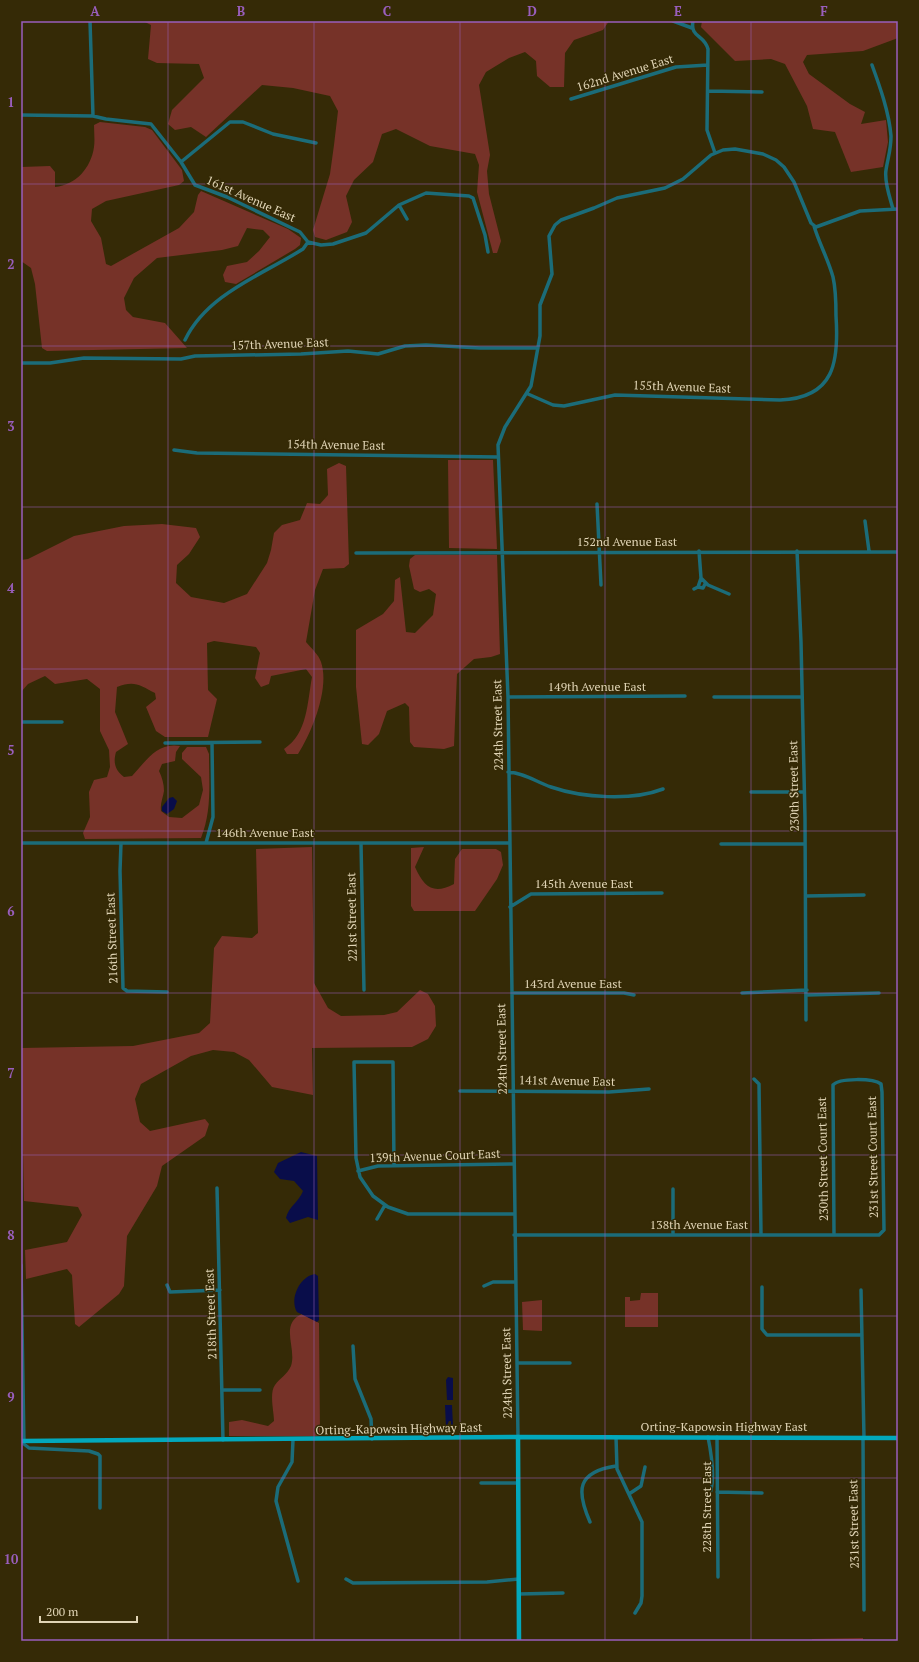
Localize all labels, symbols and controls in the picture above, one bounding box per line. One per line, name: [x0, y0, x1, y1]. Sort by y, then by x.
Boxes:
text: A: [90, 2, 100, 20]
text: B: [237, 2, 245, 20]
text: C: [383, 2, 391, 20]
text: D: [527, 2, 537, 20]
text: E: [674, 2, 682, 20]
text: F: [820, 2, 828, 20]
street label: 162nd Avenue East: [575, 50, 676, 94]
text: 1: [7, 93, 15, 111]
street label: 161st Avenue East: [204, 172, 299, 225]
text: 2: [7, 255, 15, 273]
street label: 157th Avenue East: [231, 334, 330, 353]
street label: 155th Avenue East: [633, 377, 732, 396]
text: 3: [7, 417, 15, 435]
street label: 154th Avenue East: [287, 436, 386, 453]
street label: 152nd Avenue East: [577, 534, 678, 549]
text: 4: [7, 579, 15, 597]
street label: 224th Street East: [489, 679, 506, 771]
street label: 149th Avenue East: [548, 679, 647, 694]
street label: 230th Street East: [785, 740, 802, 832]
text: 5: [7, 741, 15, 759]
street label: 146th Avenue East: [216, 825, 315, 840]
street label: 221st Street East: [343, 872, 360, 962]
street label: 145th Avenue East: [535, 876, 634, 891]
street label: 216th Street East: [102, 892, 121, 984]
text: 6: [7, 902, 15, 920]
street label: 143rd Avenue East: [524, 976, 623, 991]
street label: 224th Street East: [493, 1003, 510, 1095]
text: 7: [7, 1064, 15, 1082]
street label: 141st Avenue East: [519, 1072, 616, 1089]
street label: 231st Street Court East: [864, 1095, 881, 1218]
street label: 230th Street Court East: [814, 1096, 831, 1221]
street label: 139th Avenue Court East: [369, 1146, 501, 1165]
street label: 138th Avenue East: [650, 1217, 749, 1232]
text: 8: [7, 1226, 15, 1244]
street label: 218th Street East: [201, 1268, 220, 1360]
street label: 224th Street East: [498, 1327, 515, 1419]
text: 9: [7, 1388, 15, 1406]
street label: Orting-Kapowsin Highway East: [641, 1419, 808, 1434]
street label: Orting-Kapowsin Highway East: [315, 1420, 483, 1437]
street label: 228th Street East: [699, 1461, 714, 1553]
street label: 231st Street East: [845, 1479, 862, 1569]
text: 10: [4, 1550, 19, 1568]
scale bar: [40, 1598, 137, 1624]
text: 200 m: [46, 1604, 79, 1619]

